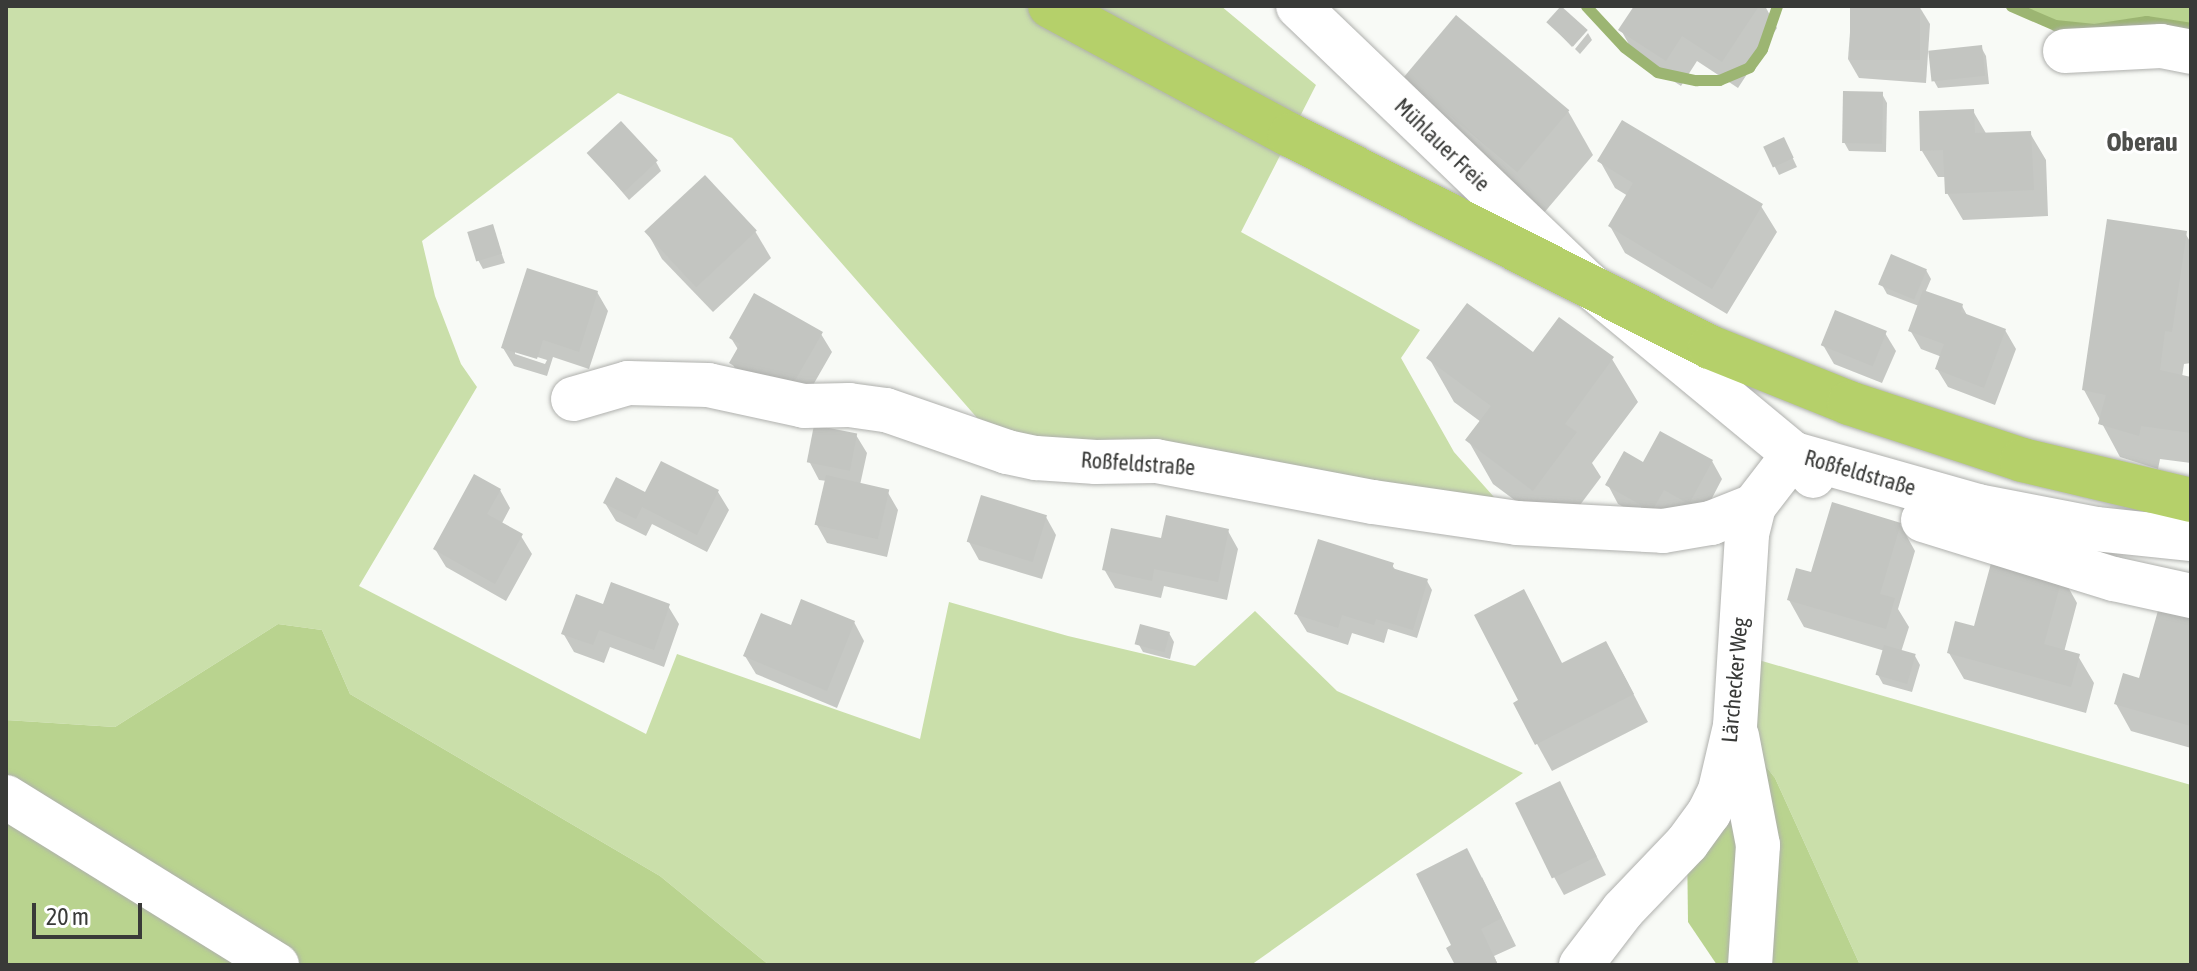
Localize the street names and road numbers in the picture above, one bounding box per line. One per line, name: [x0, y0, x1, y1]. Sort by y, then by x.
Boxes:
street label: Mühlauer Freie: [1389, 93, 1495, 197]
street label: Roßfeldstraße: [1801, 445, 1919, 501]
street label: Roßfeldstraße: [1080, 447, 1196, 481]
street label: Lärchecker Weg: [1716, 616, 1754, 744]

